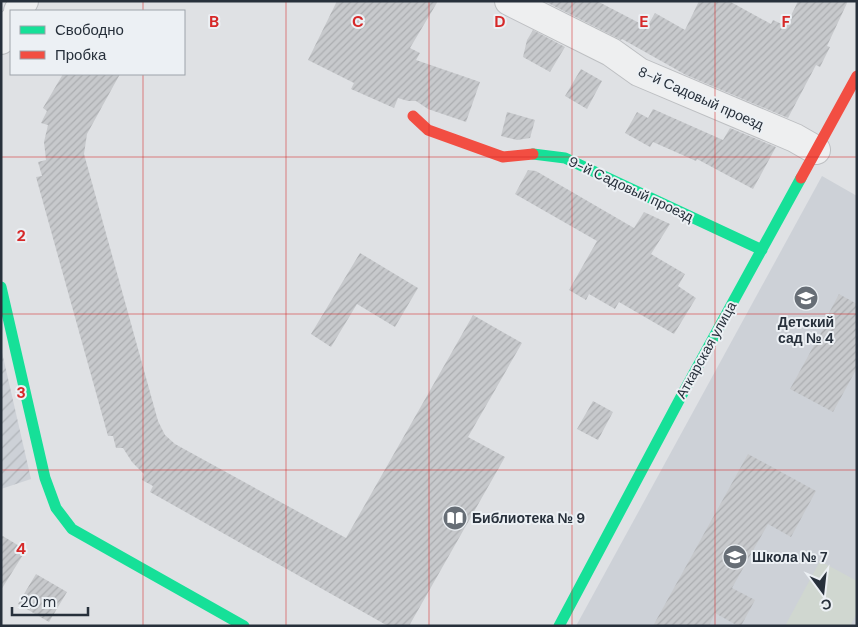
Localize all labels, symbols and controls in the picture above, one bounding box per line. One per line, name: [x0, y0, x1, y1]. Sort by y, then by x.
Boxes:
legend: [10, 10, 185, 75]
text: B: [209, 11, 219, 32]
text: C: [352, 11, 364, 32]
text: D: [494, 11, 506, 32]
text: E: [639, 11, 649, 32]
text: F: [782, 11, 791, 32]
text: Свободно: [55, 20, 124, 40]
text: Пробка: [55, 45, 107, 65]
street label: 8-й Садовый проезд: [635, 62, 767, 134]
street label: 9-й Садовый проезд: [566, 152, 696, 226]
text: 2: [16, 225, 26, 246]
school or university icon: Детский сад № 4: [793, 285, 819, 311]
street label: Аткарская улица: [672, 298, 740, 402]
place label: Детский сад № 4: [778, 313, 834, 347]
text: 3: [16, 382, 26, 403]
library icon: Библиотека № 9: [442, 505, 468, 531]
place label: Библиотека № 9: [472, 509, 585, 527]
text: 4: [16, 538, 26, 559]
school or university icon: Школа № 7: [722, 544, 748, 570]
place label: Школа № 7: [752, 548, 828, 566]
north arrow: [798, 567, 848, 617]
scale bar: [12, 584, 89, 616]
text: 20 m: [20, 592, 56, 612]
text: С: [819, 595, 834, 615]

